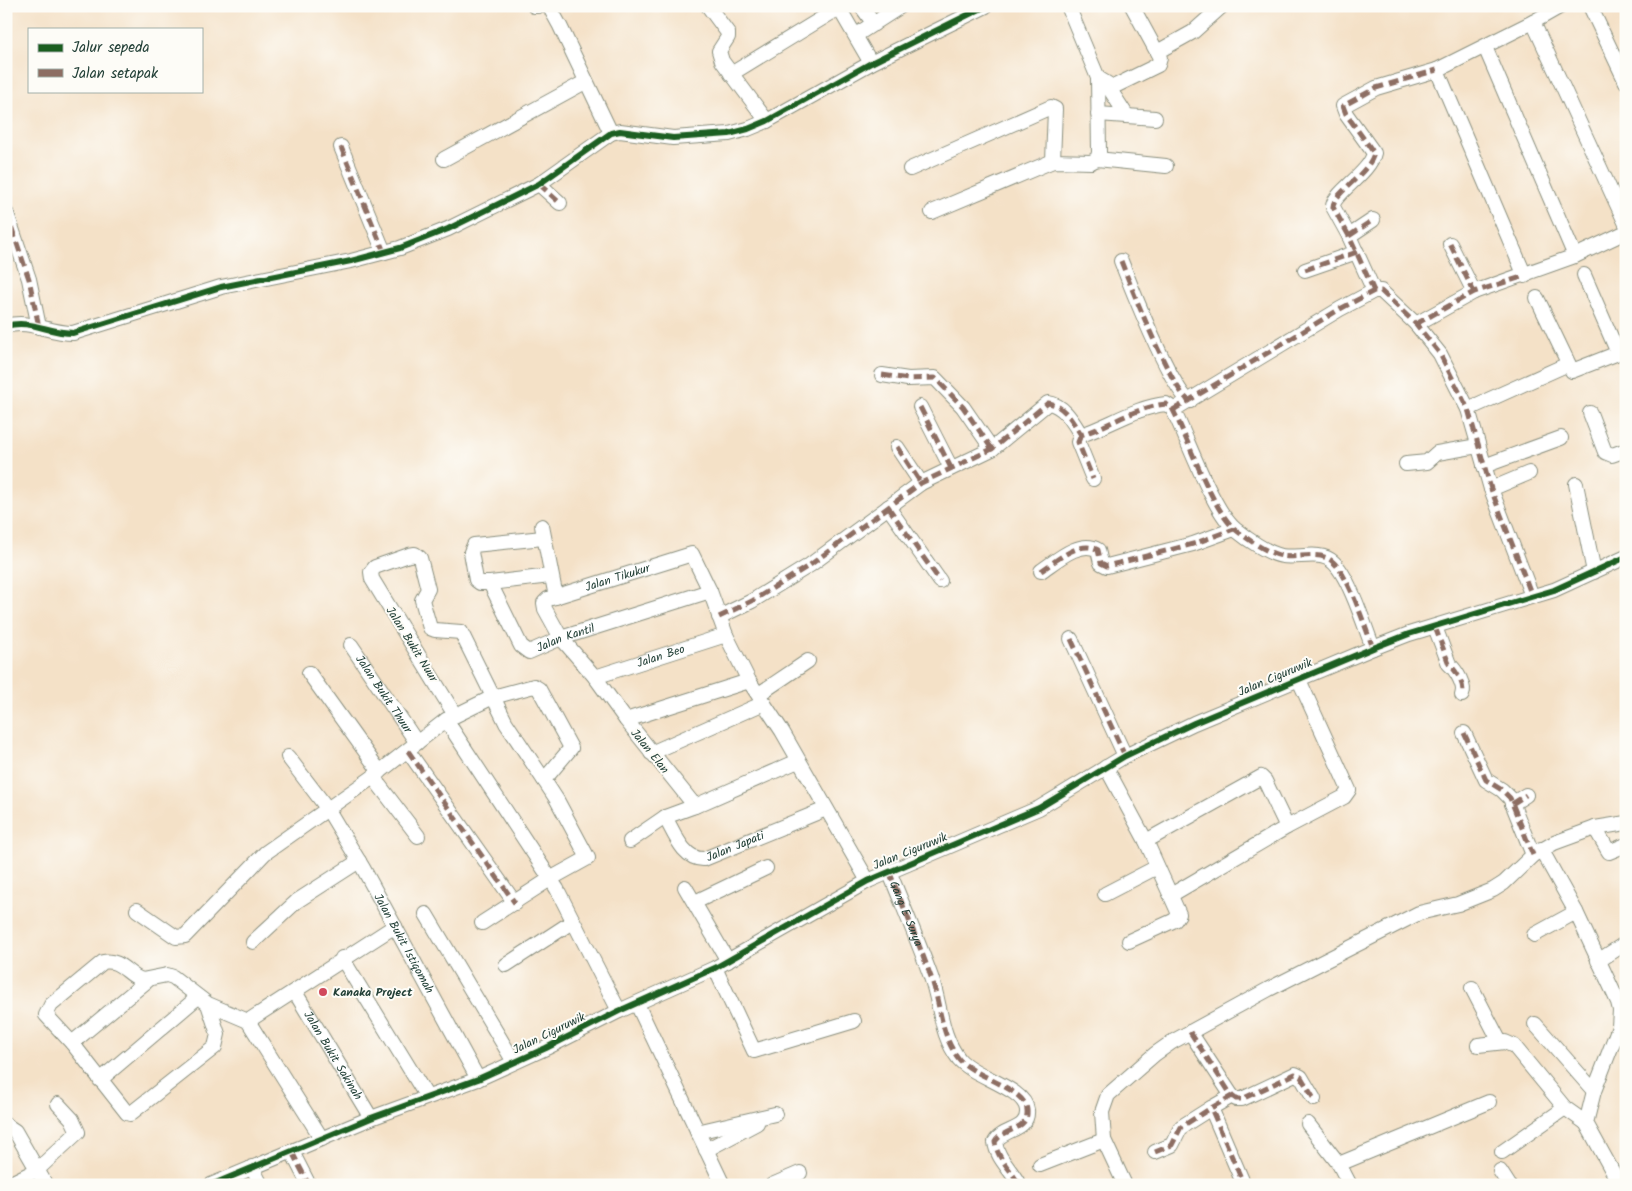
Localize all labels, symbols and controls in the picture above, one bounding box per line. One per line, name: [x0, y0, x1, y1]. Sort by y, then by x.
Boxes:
legend: [28, 28, 202, 92]
text: Jalur sepeda: [72, 36, 150, 60]
text: Jalan setapak: [72, 62, 159, 86]
street label: Jalan Tikukur: [583, 558, 653, 597]
street label: Jalan Bukit Nuur: [381, 603, 443, 687]
street label: Jalan Kantil: [534, 619, 597, 658]
street label: Jalan Beo: [634, 640, 687, 673]
street label: Jalan Bukit Thuur: [350, 651, 417, 738]
street label: Jalan Ciguruwik: [1235, 653, 1316, 702]
street label: Jalan Elan: [626, 725, 674, 778]
street label: Jalan Japati: [703, 826, 768, 867]
street label: Jalan Ciguruwik: [870, 828, 951, 875]
street label: Gang E Surya: [884, 878, 928, 950]
street label: Jalan Bukit Istiqomah: [369, 890, 439, 997]
place label: Kanaka Project: [333, 983, 413, 1002]
marker: Kanaka Project: [317, 986, 329, 998]
street label: Jalan Bukit Sakinah: [298, 1007, 367, 1104]
street label: Jalan Ciguruwik: [510, 1007, 589, 1059]

